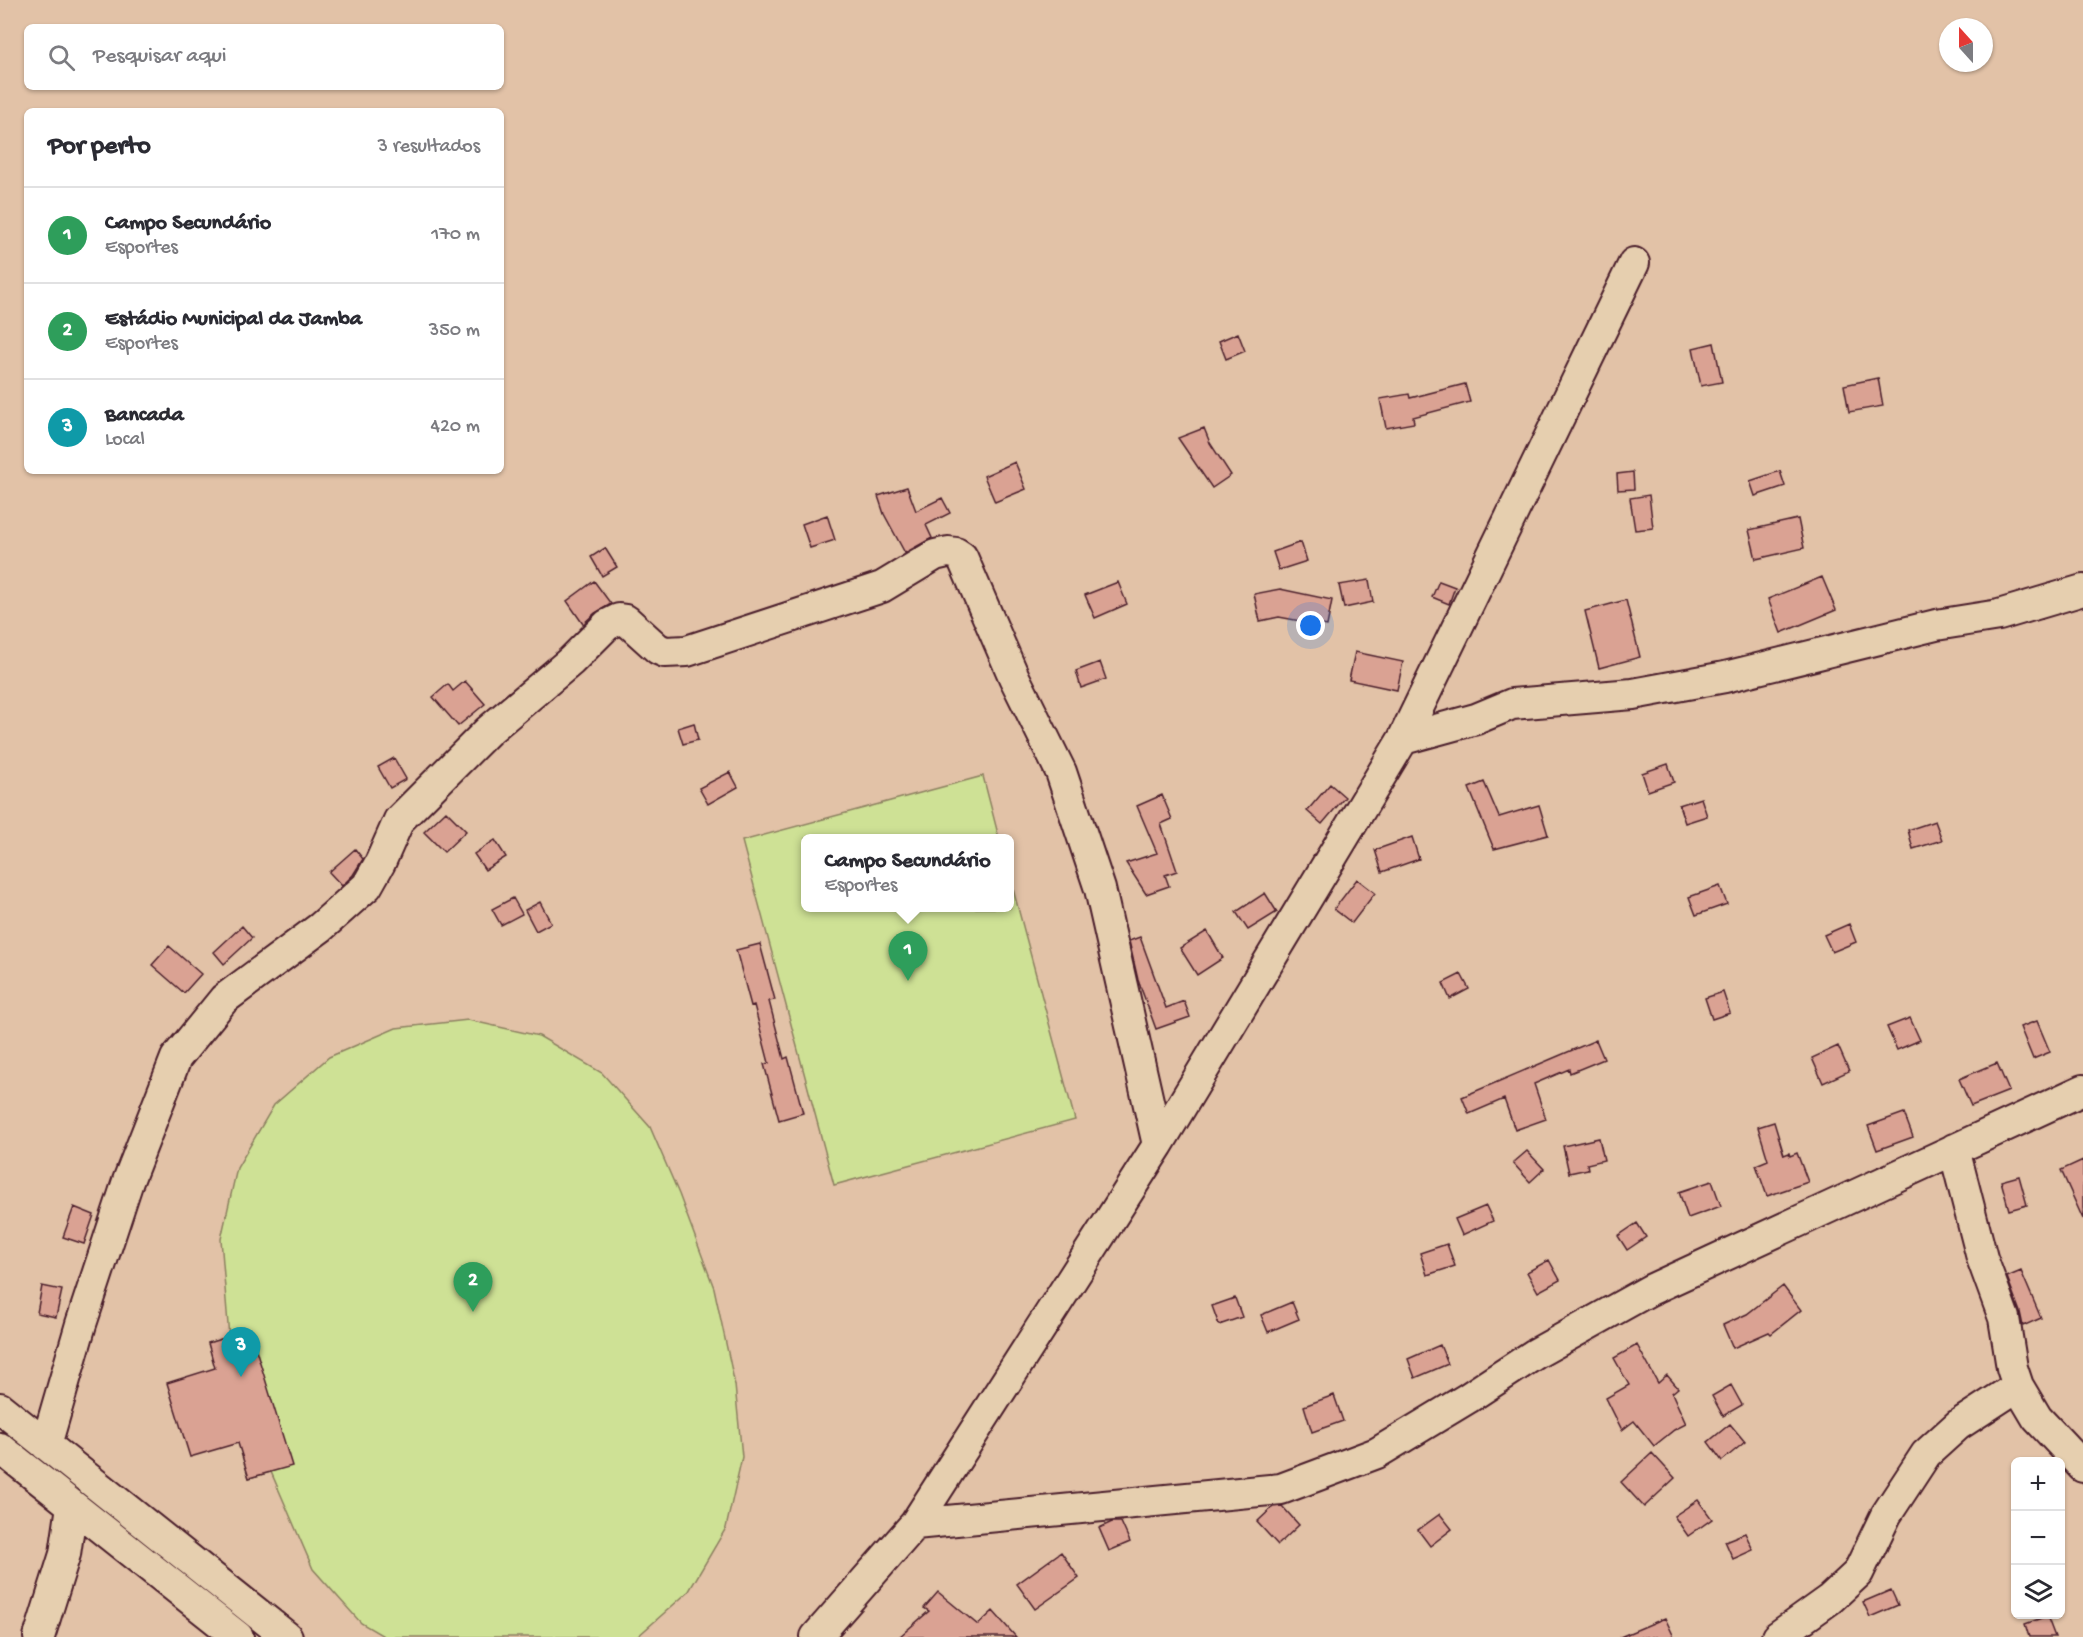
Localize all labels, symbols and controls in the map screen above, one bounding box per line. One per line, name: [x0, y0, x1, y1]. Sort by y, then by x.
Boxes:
north arrow: [1939, 18, 1993, 72]
search box: [24, 24, 504, 90]
icon: search: [45, 41, 78, 74]
text: Pesquisar aqui: [93, 44, 227, 70]
text: Por perto: [48, 132, 151, 163]
text: 3 resultados: [378, 136, 480, 159]
text: Campo Secundário: [105, 211, 271, 237]
text: 1: [63, 224, 72, 247]
text: 170 m: [431, 224, 480, 247]
text: Esportes: [105, 237, 178, 260]
text: Estádio Municipal da Jamba: [105, 307, 362, 333]
text: 2: [63, 320, 72, 343]
text: 350 m: [429, 320, 480, 343]
text: Esportes: [105, 333, 178, 356]
text: Bancada: [105, 403, 184, 429]
text: 3: [62, 416, 73, 439]
text: 420 m: [430, 416, 480, 439]
text: Local: [105, 429, 145, 452]
your location: [1296, 611, 1325, 640]
popup: [801, 834, 1014, 912]
text: Campo Secundário: [824, 849, 991, 875]
text: Esportes: [824, 875, 897, 898]
pin: 1: [888, 932, 928, 981]
pin: 2: [454, 1262, 492, 1312]
pin: 3: [222, 1328, 260, 1377]
map controls: [2011, 1457, 2065, 1619]
button: +: [2011, 1457, 2065, 1511]
button: −: [2011, 1511, 2065, 1565]
button: layers: [2011, 1565, 2065, 1619]

